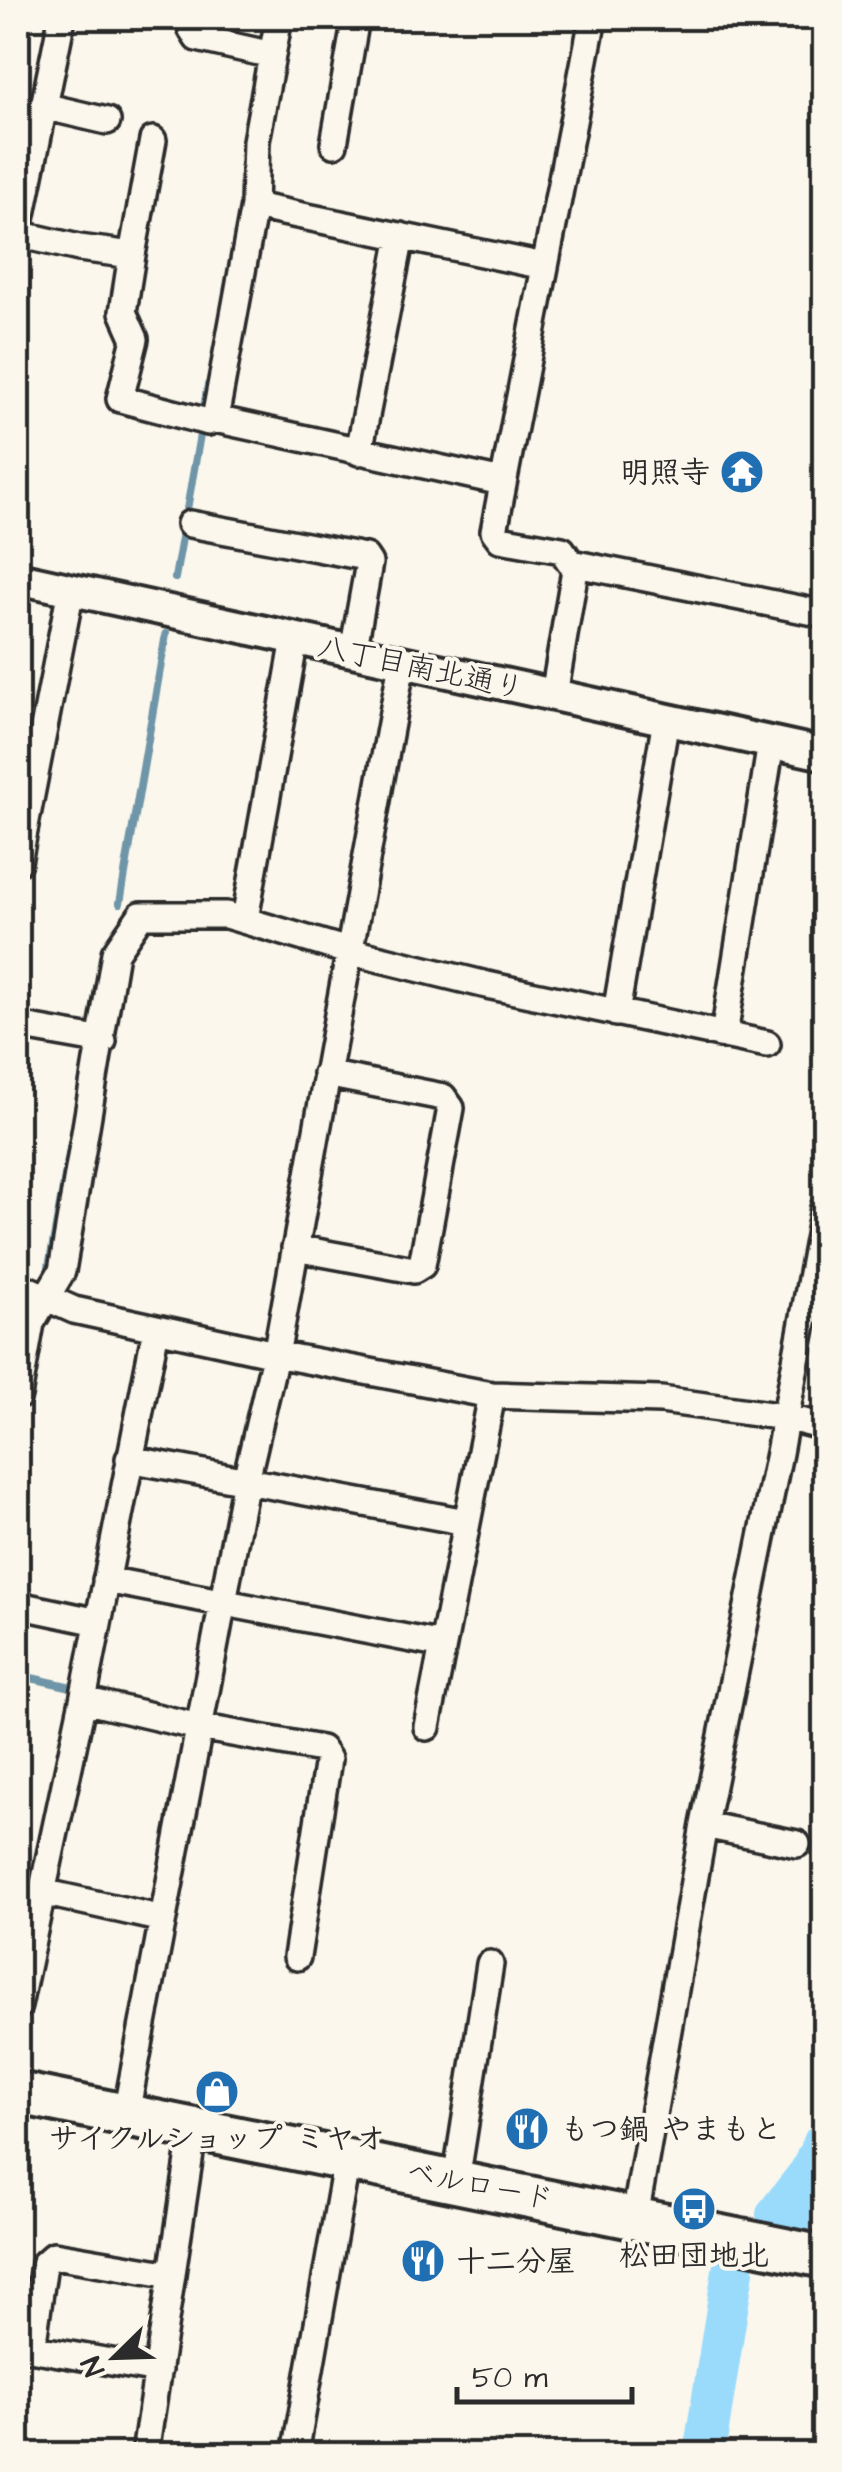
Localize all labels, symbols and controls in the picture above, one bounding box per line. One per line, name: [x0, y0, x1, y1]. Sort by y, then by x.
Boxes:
temple icon: 明照寺: [719, 449, 765, 495]
place label: 明照寺: [620, 452, 710, 494]
street label: 八丁目南北通り: [314, 626, 528, 710]
shop icon: サイクルショップ ミヤオ: [194, 2069, 240, 2115]
restaurant icon: もつ鍋 やまもと: [504, 2106, 550, 2152]
place label: もつ鍋 やまもと: [560, 2109, 781, 2151]
place label: サイクルショップ ミヤオ: [49, 2118, 385, 2160]
street label: ベルロード: [402, 2151, 557, 2221]
bus stop icon: 松田団地北: [671, 2186, 717, 2232]
place label: 松田団地北: [619, 2235, 769, 2277]
restaurant icon: 十二分屋: [400, 2238, 446, 2284]
place label: 十二分屋: [456, 2241, 576, 2283]
north arrow: [65, 2307, 165, 2407]
scale bar: [457, 2342, 632, 2404]
text: N: [72, 2350, 115, 2382]
text: 50 m: [472, 2357, 548, 2399]

